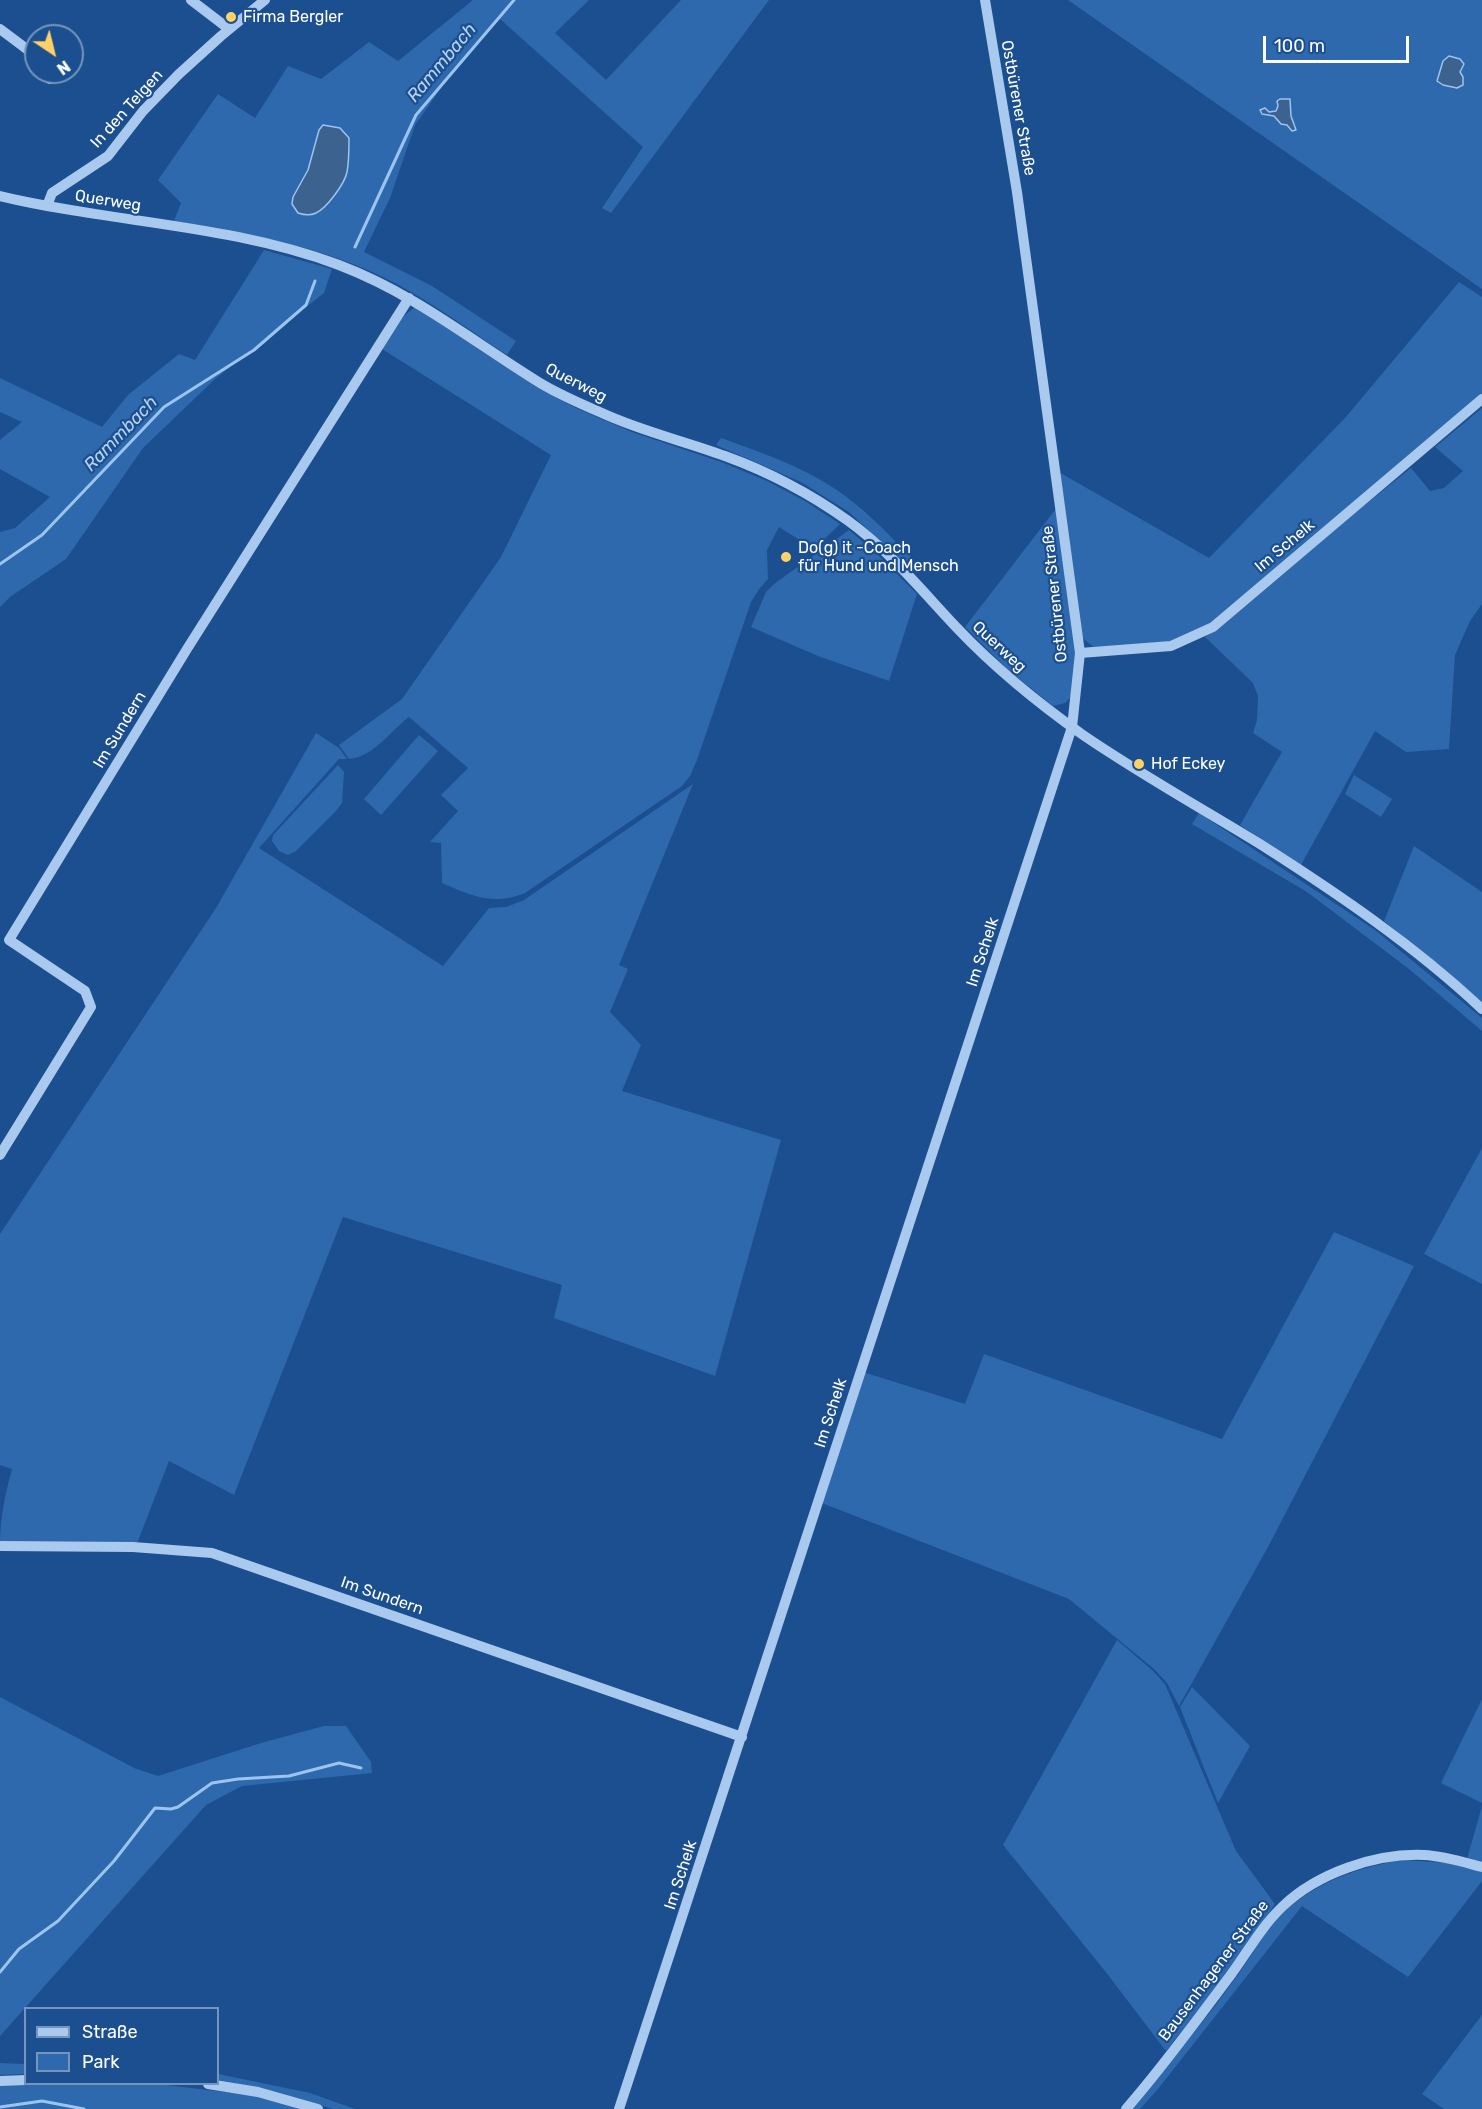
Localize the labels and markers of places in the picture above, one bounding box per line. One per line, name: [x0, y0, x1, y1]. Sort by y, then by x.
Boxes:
place label: Firma Bergler: [243, 7, 343, 27]
marker: Firma Bergler: [224, 10, 238, 24]
place label: Do(g) it -Coach für Hund und Mensch: [798, 538, 959, 576]
marker: Do(g) it -Coach für Hund und Mensch: [779, 550, 793, 564]
place label: Hof Eckey: [1151, 754, 1225, 774]
marker: Hof Eckey: [1132, 757, 1146, 771]

